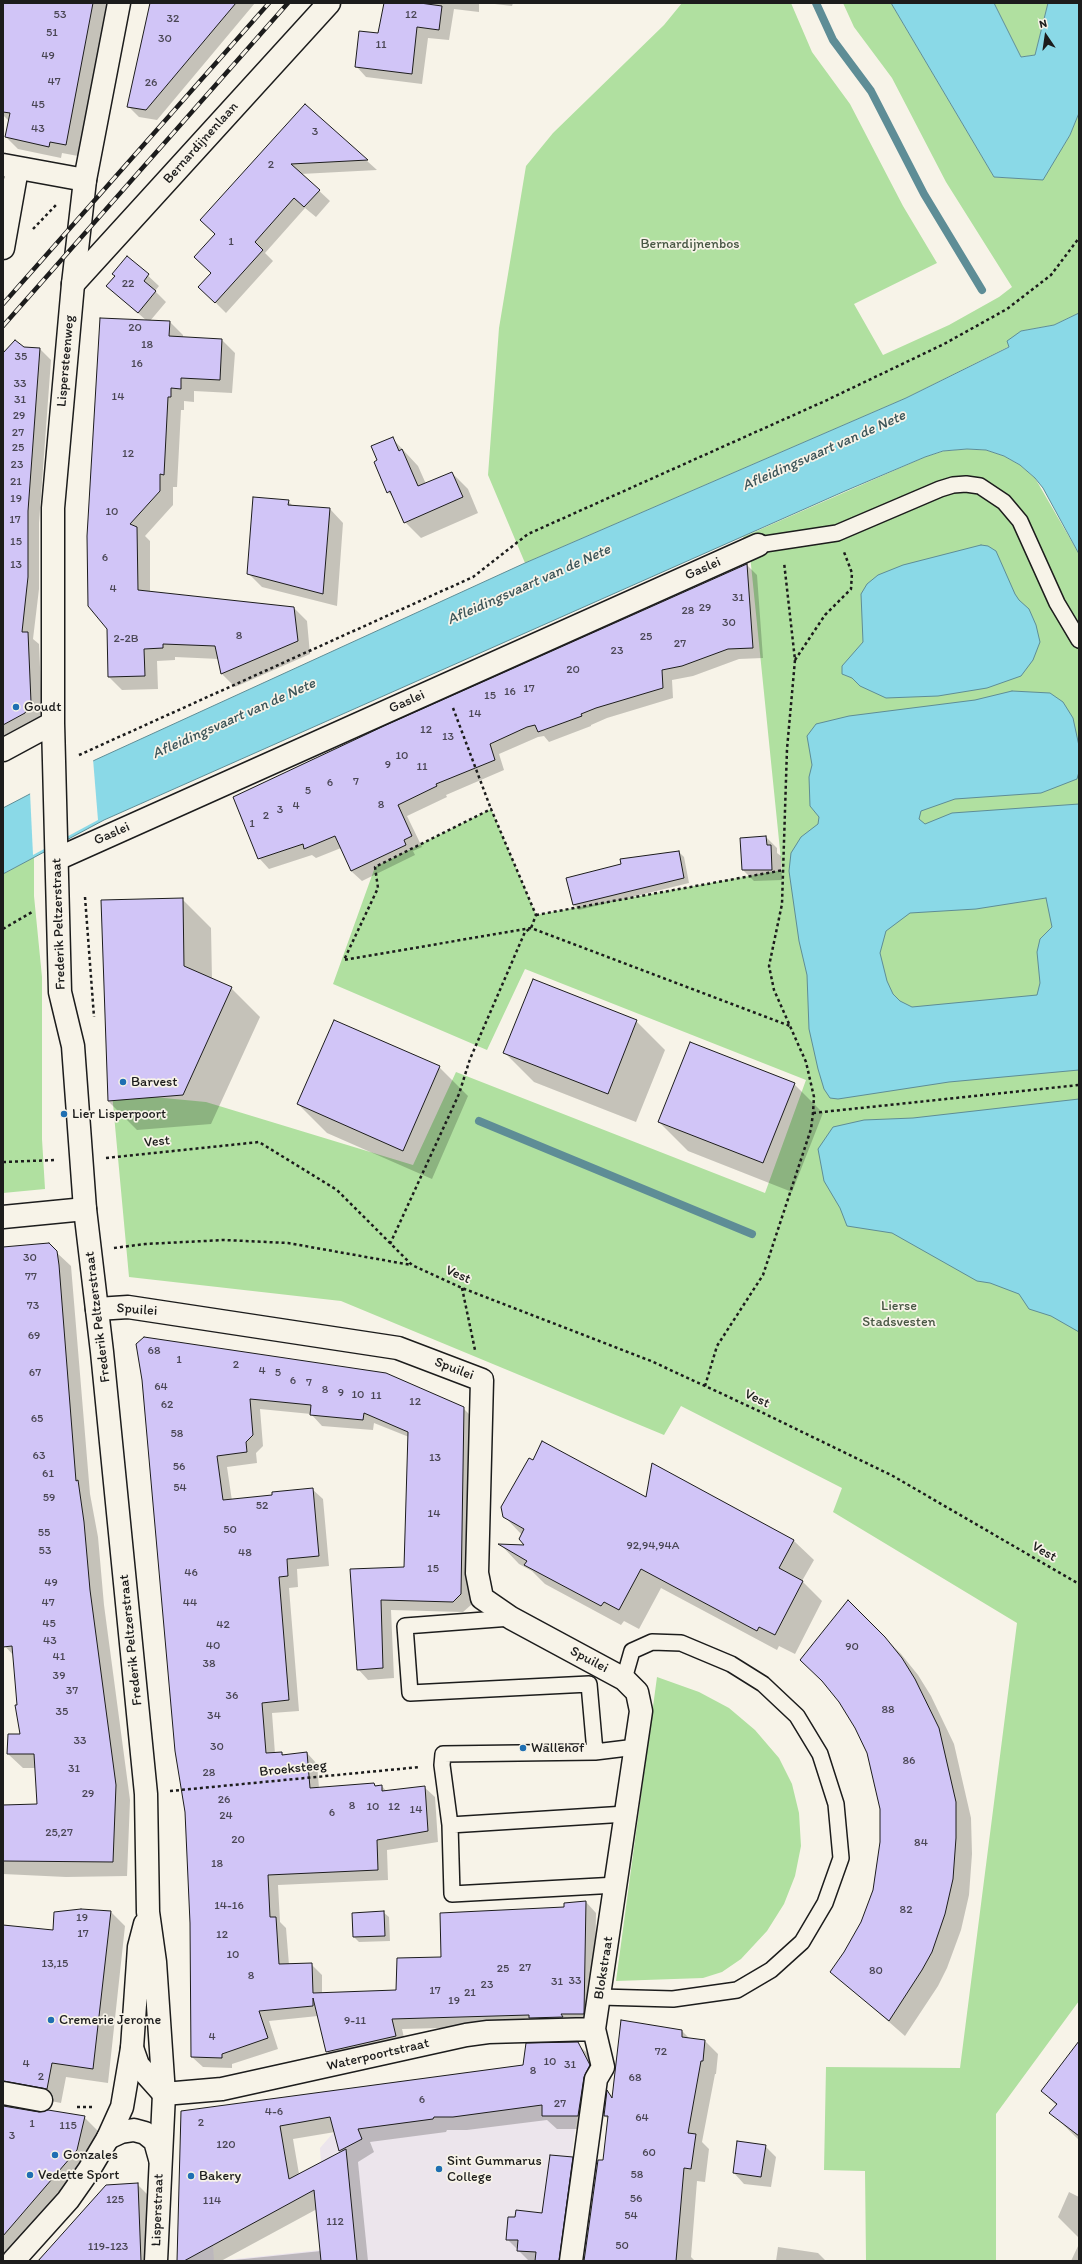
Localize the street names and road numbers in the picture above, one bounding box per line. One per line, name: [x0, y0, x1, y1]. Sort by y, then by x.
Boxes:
street label: Bernardijnenlaan: [160, 99, 242, 187]
street label: Lispersteenweg: [54, 314, 78, 408]
street label: Gaslei: [683, 554, 723, 584]
street label: Gaslei: [387, 687, 427, 717]
street label: Gaslei: [92, 819, 132, 849]
street label: Frederik Peltzerstraat: [48, 858, 70, 990]
street label: Vest: [143, 1132, 171, 1152]
street label: Frederik Peltzerstraat: [82, 1251, 114, 1383]
street label: Vest: [443, 1262, 473, 1288]
street label: Spuilei: [116, 1300, 158, 1320]
street label: Spuilei: [432, 1354, 476, 1384]
street label: Vest: [742, 1386, 772, 1412]
street label: Vest: [1029, 1538, 1059, 1566]
street label: Frederik Peltzerstraat: [116, 1574, 146, 1706]
street label: Spuilei: [567, 1643, 611, 1677]
street label: Broeksteeg: [258, 1757, 328, 1781]
street label: Blokstraat: [591, 1935, 617, 2001]
street label: Waterpoortstraat: [325, 2035, 431, 2075]
street label: Lisperstraat: [148, 2173, 168, 2247]

